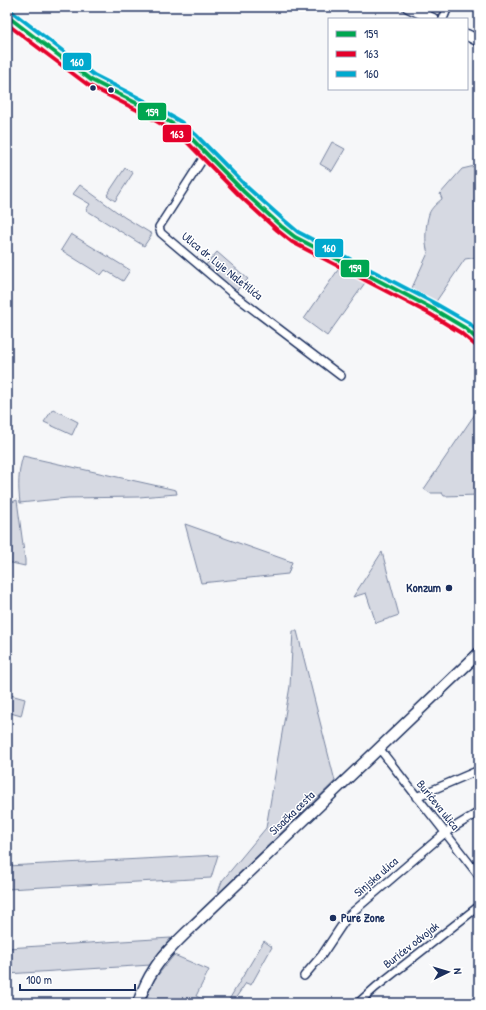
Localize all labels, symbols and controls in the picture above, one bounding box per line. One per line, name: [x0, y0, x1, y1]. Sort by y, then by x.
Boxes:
legend: [328, 18, 468, 90]
text: 159: [364, 25, 378, 42]
text: 163: [364, 45, 379, 62]
line badge: 160: [62, 52, 92, 71]
text: 160: [70, 55, 84, 69]
text: 160: [364, 65, 379, 82]
unlabelled marker: [88, 83, 98, 93]
unlabelled marker: [106, 85, 116, 95]
line badge: 159: [137, 102, 167, 121]
text: 159: [146, 105, 158, 119]
line badge: 163: [162, 124, 192, 143]
text: 163: [170, 127, 184, 141]
street label: Ulica dr. Luje Naletilića: [178, 228, 267, 304]
line badge: 160: [314, 238, 344, 258]
text: 160: [322, 241, 336, 255]
line badge: 159: [340, 259, 370, 278]
text: 159: [349, 261, 361, 275]
place label: Konzum: [406, 579, 441, 596]
marker: Konzum: [444, 583, 454, 593]
street label: Burićeva ulica: [413, 776, 464, 834]
street label: Sisačka cesta: [265, 786, 318, 839]
street label: Sinjska ulica: [350, 852, 402, 901]
place label: Pure Zone: [341, 909, 385, 926]
marker: Pure Zone: [328, 913, 338, 923]
street label: Burićev odvojak: [379, 917, 442, 972]
north arrow: [428, 952, 468, 992]
scale bar: [20, 966, 135, 992]
text: N: [451, 968, 465, 975]
text: 100 m: [26, 971, 52, 988]

